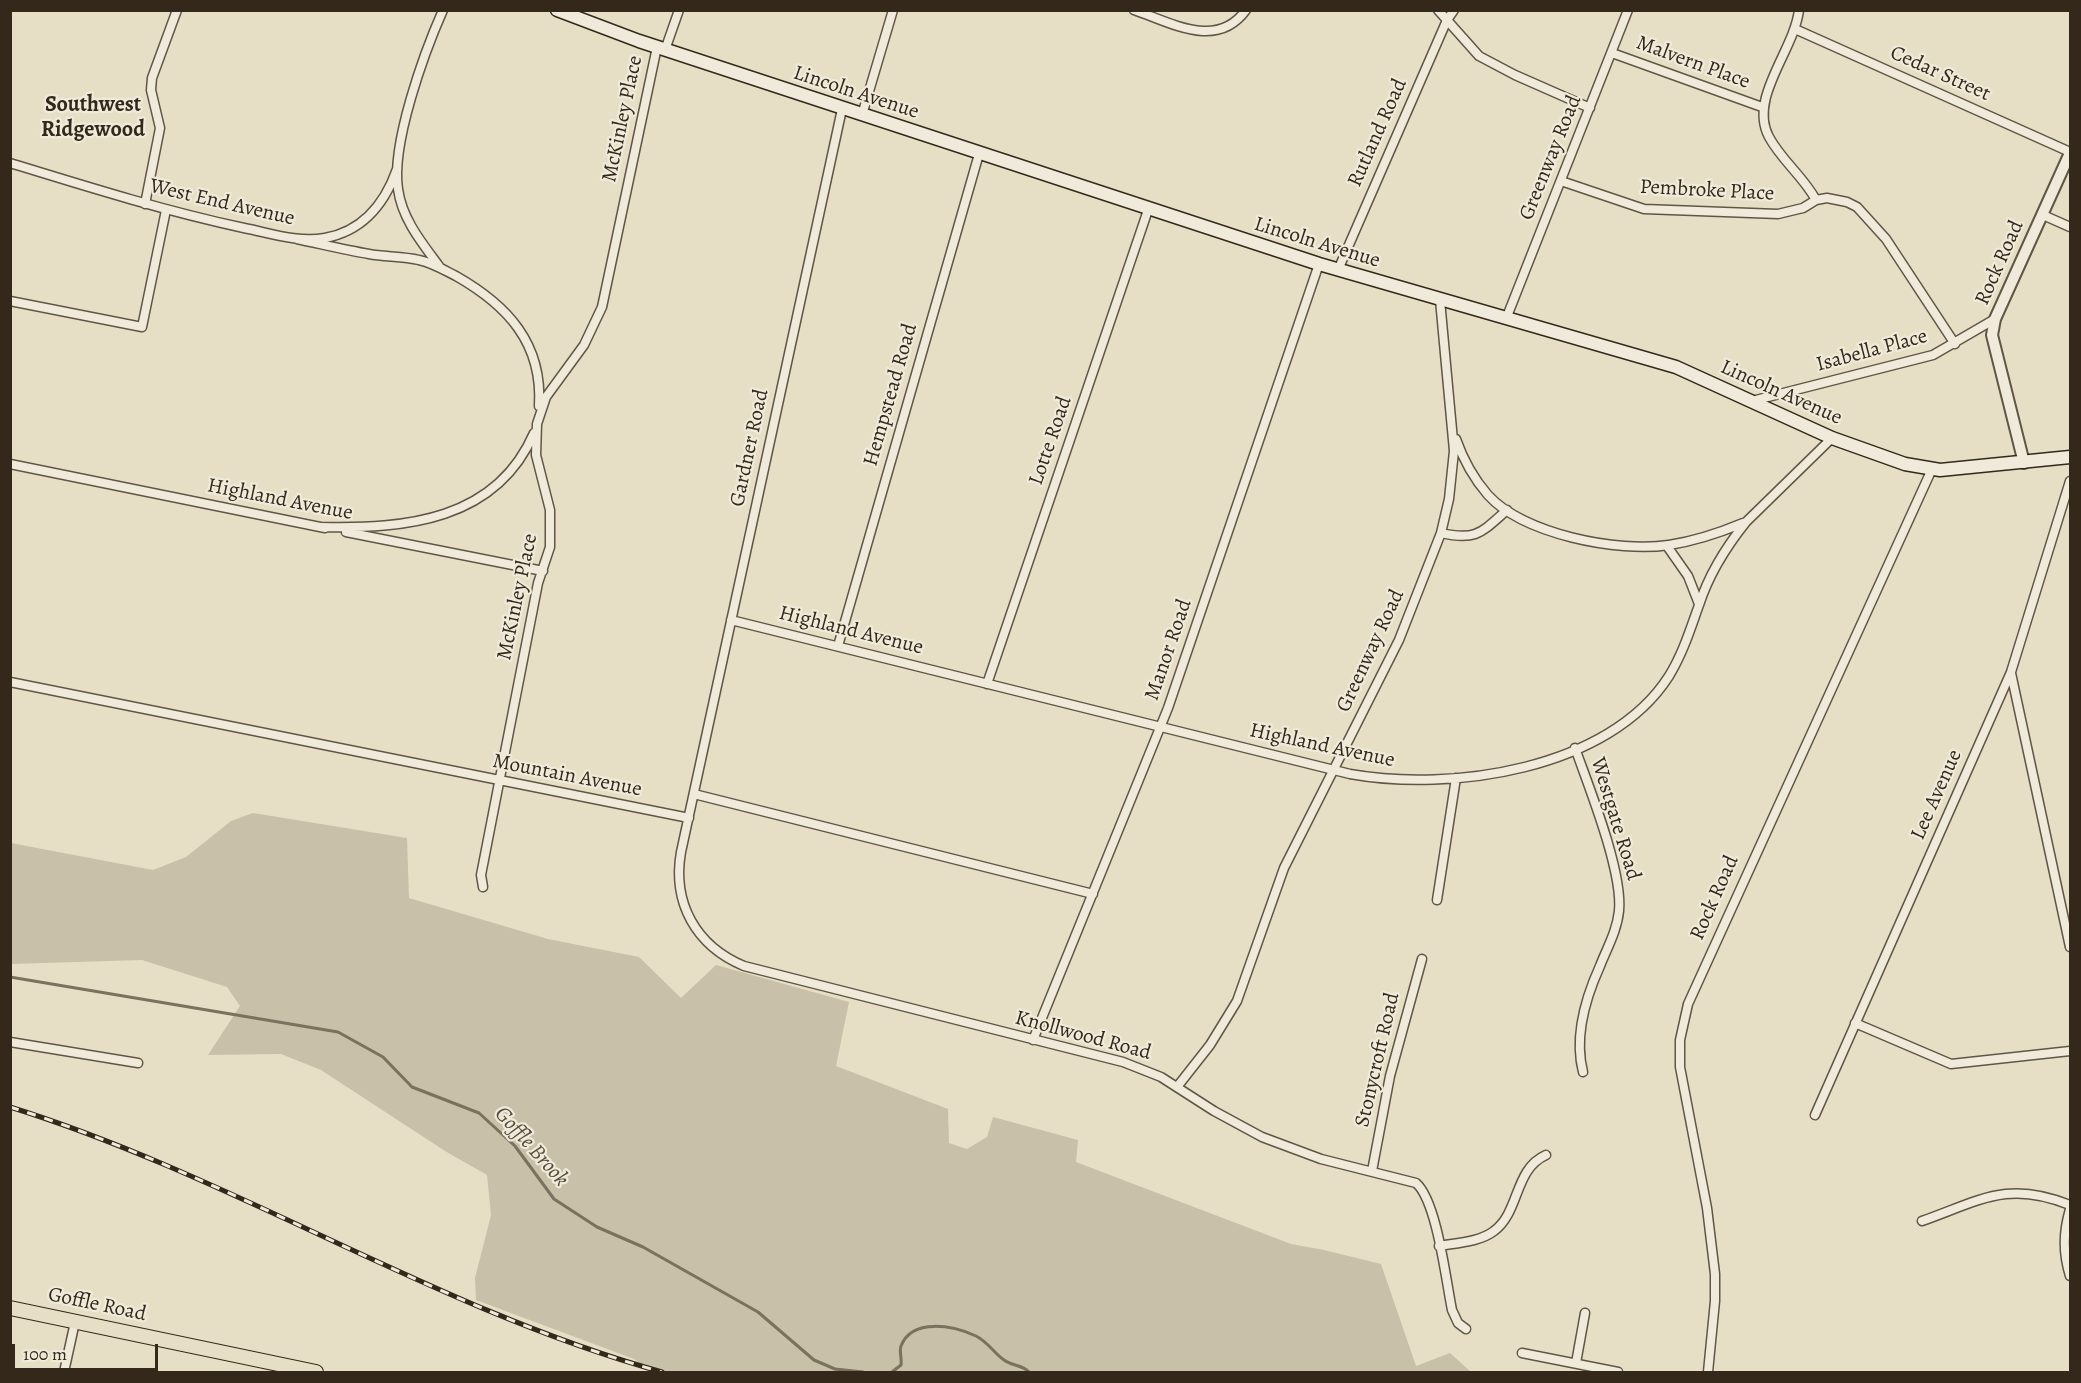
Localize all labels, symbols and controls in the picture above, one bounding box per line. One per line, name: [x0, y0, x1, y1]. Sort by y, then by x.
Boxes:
street label: Malvern Place: [1633, 31, 1753, 95]
street label: Cedar Street: [1886, 41, 1994, 107]
street label: McKinley Place: [597, 53, 649, 185]
street label: Lincoln Avenue: [790, 61, 922, 125]
street label: Rutland Road: [1343, 75, 1413, 191]
street label: Greenway Road: [1515, 92, 1587, 224]
district label: Southwest Ridgewood: [41, 93, 145, 144]
street label: West End Avenue: [147, 174, 297, 232]
street label: Pembroke Place: [1639, 175, 1775, 207]
street label: Lincoln Avenue: [1251, 212, 1383, 274]
street label: Rock Road: [1970, 217, 2030, 309]
street label: Hempstead Road: [859, 321, 923, 469]
street label: Isabella Place: [1814, 324, 1930, 378]
street label: Lincoln Avenue: [1716, 355, 1846, 431]
street label: Gardner Road: [725, 387, 775, 509]
street label: Lotte Road: [1024, 393, 1078, 489]
street label: Highland Avenue: [205, 474, 355, 526]
street label: McKinley Place: [492, 531, 544, 663]
street label: Greenway Road: [1332, 586, 1410, 716]
street label: Manor Road: [1140, 596, 1198, 704]
street label: Highland Avenue: [776, 601, 926, 661]
street label: Highland Avenue: [1247, 718, 1397, 774]
street label: Lee Avenue: [1906, 746, 1968, 844]
street label: Mountain Avenue: [490, 749, 644, 803]
street label: Westgate Road: [1584, 755, 1646, 883]
street label: Rock Road: [1685, 852, 1745, 944]
street label: Stonycroft Road: [1350, 990, 1406, 1130]
street label: Knollwood Road: [1012, 1006, 1154, 1066]
water label: Goffle Brook: [488, 1102, 574, 1192]
street label: Goffle Road: [46, 1282, 148, 1328]
scale bar: [15, 1332, 160, 1370]
text: 100 m: [23, 1342, 67, 1366]

